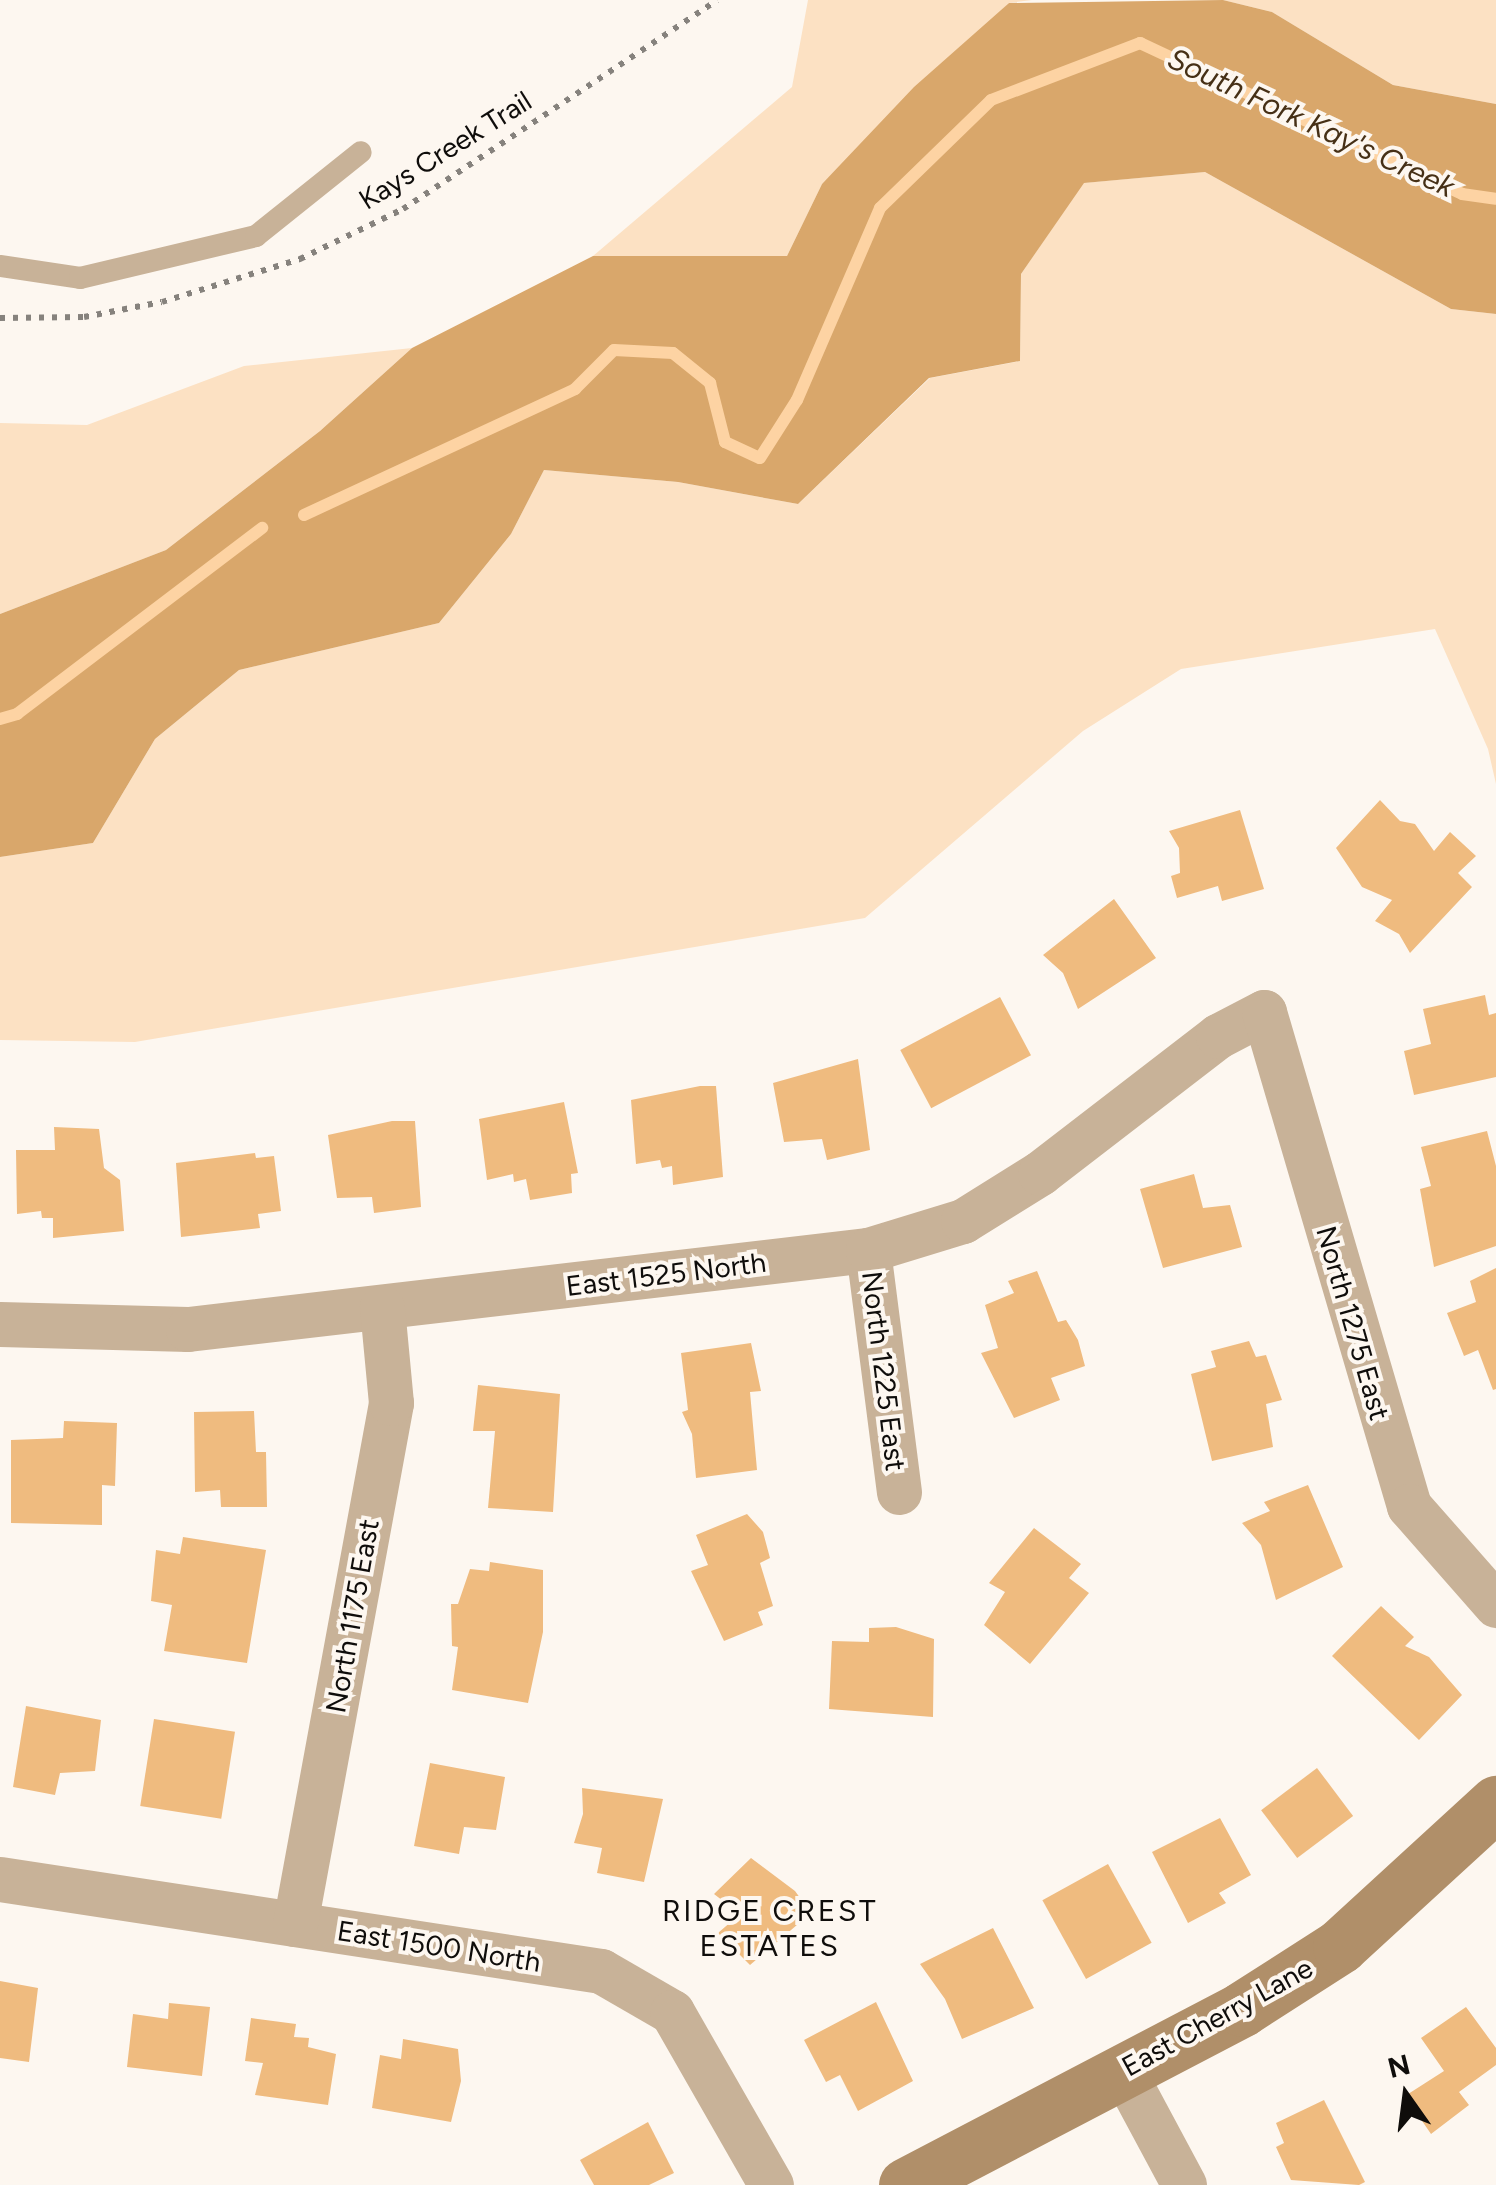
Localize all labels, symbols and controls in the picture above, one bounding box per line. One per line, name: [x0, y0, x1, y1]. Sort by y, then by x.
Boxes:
water label: South Fork Kay's Creek: [1162, 41, 1460, 205]
street label: Kays Creek Trail: [353, 84, 537, 216]
street label: North 1275 East: [1309, 1222, 1397, 1424]
street label: East 1525 North: [564, 1245, 768, 1303]
street label: North 1225 East: [855, 1269, 913, 1473]
street label: North 1175 East: [318, 1516, 386, 1716]
district label: RIDGE CREST ESTATES: [662, 1893, 878, 1964]
street label: East 1500 North: [335, 1913, 543, 1979]
street label: East Cherry Lane: [1116, 1951, 1318, 2083]
north arrow: [1356, 2045, 1456, 2145]
text: N: [1384, 2047, 1413, 2085]

